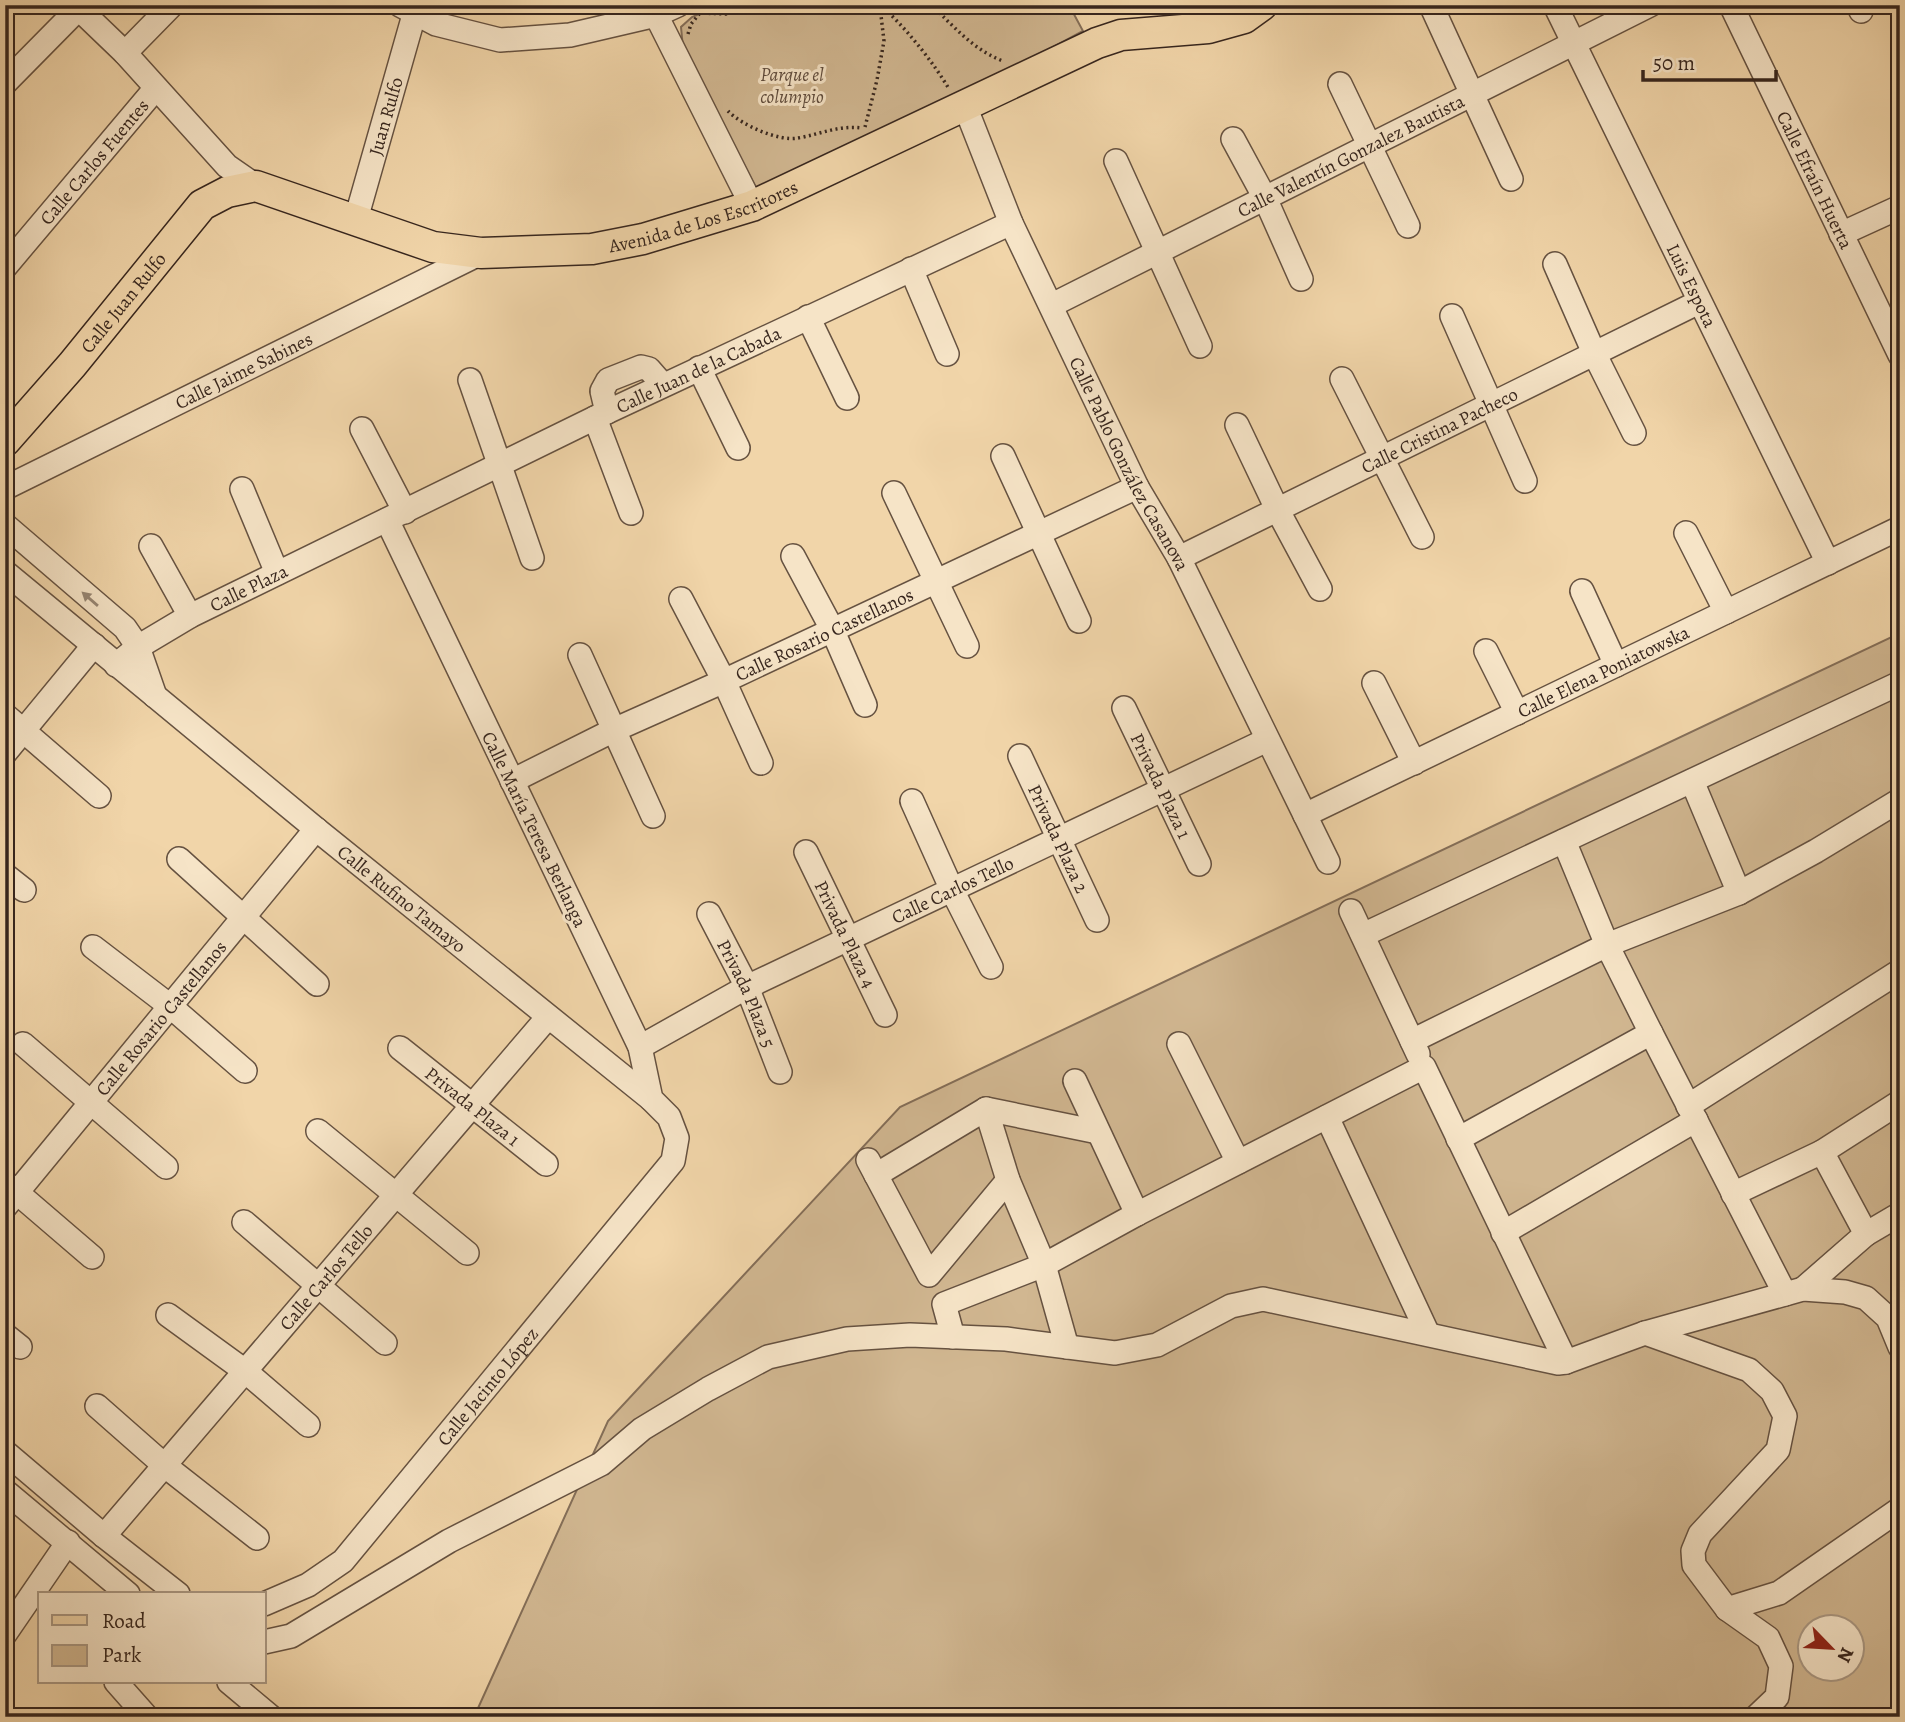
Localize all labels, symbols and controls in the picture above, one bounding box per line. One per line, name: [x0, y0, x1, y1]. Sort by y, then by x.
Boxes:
scale bar: [1643, 38, 1776, 82]
text: 50 m: [1653, 49, 1695, 77]
park label: Parque el columpio: [760, 62, 824, 110]
street label: Juan Rulfo: [363, 74, 410, 159]
street label: Calle Valentín Gonzalez Bautista: [1233, 88, 1469, 224]
street label: Calle Carlos Fuentes: [34, 94, 155, 231]
street label: Calle Efraín Huerta: [1770, 107, 1859, 254]
street label: Avenida de Los Escritores: [606, 174, 802, 260]
street label: Luis Espota: [1660, 239, 1723, 332]
street label: Calle Juan Rulfo: [75, 247, 172, 359]
street label: Calle Juan de la Cabada: [612, 320, 786, 420]
street label: Calle Jaime Sabines: [171, 326, 317, 416]
street label: Calle Pablo González Casanova: [1063, 352, 1195, 575]
street label: Calle Cristina Pacheco: [1357, 381, 1522, 480]
street label: Calle Plaza: [205, 558, 292, 618]
street label: Calle Rosario Castellanos: [731, 582, 918, 688]
one-way arrow: [82, 592, 99, 607]
street label: Calle Elena Poniatowska: [1513, 620, 1694, 725]
street label: Calle María Teresa Berlanga: [475, 727, 593, 932]
street label: Privada Plaza 1: [1124, 729, 1197, 844]
street label: Privada Plaza 2: [1021, 780, 1094, 897]
street label: Calle Rufino Tamayo: [332, 839, 471, 959]
street label: Calle Carlos Tello: [887, 850, 1018, 931]
street label: Privada Plaza 4: [808, 876, 882, 993]
street label: Calle Rosario Castellanos: [90, 935, 233, 1102]
street label: Privada Plaza 5: [710, 935, 781, 1052]
street label: Privada Plaza 1: [419, 1061, 526, 1153]
street label: Calle Carlos Tello: [274, 1219, 379, 1336]
street label: Calle Jacinto López: [431, 1322, 545, 1452]
legend: [38, 1592, 266, 1684]
text: Road: [102, 1607, 146, 1635]
north arrow: [1797, 1614, 1867, 1684]
text: Park: [102, 1641, 142, 1669]
text: N: [1831, 1643, 1860, 1667]

